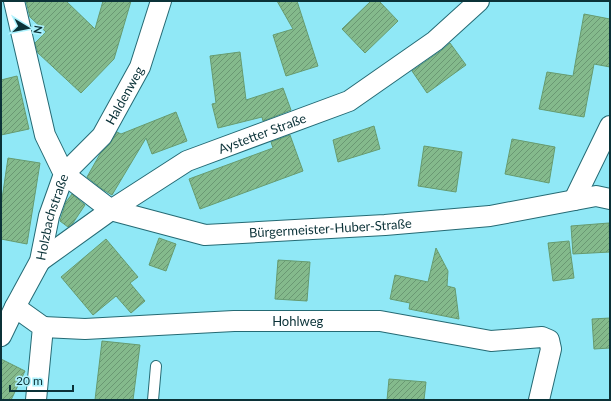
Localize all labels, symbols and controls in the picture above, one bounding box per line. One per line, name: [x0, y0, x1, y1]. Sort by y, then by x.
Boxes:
north arrow: [8, 8, 48, 48]
text: N: [31, 25, 45, 35]
street label: Haldenweg: [102, 63, 147, 128]
street label: Aystetter Straße: [216, 110, 308, 157]
street label: Holzbachstraße: [32, 172, 71, 262]
street label: Bürgermeister-Huber-Straße: [248, 215, 412, 241]
street label: Hohlweg: [272, 313, 324, 329]
scale bar: [10, 367, 73, 393]
text: 20 m: [16, 373, 43, 388]

